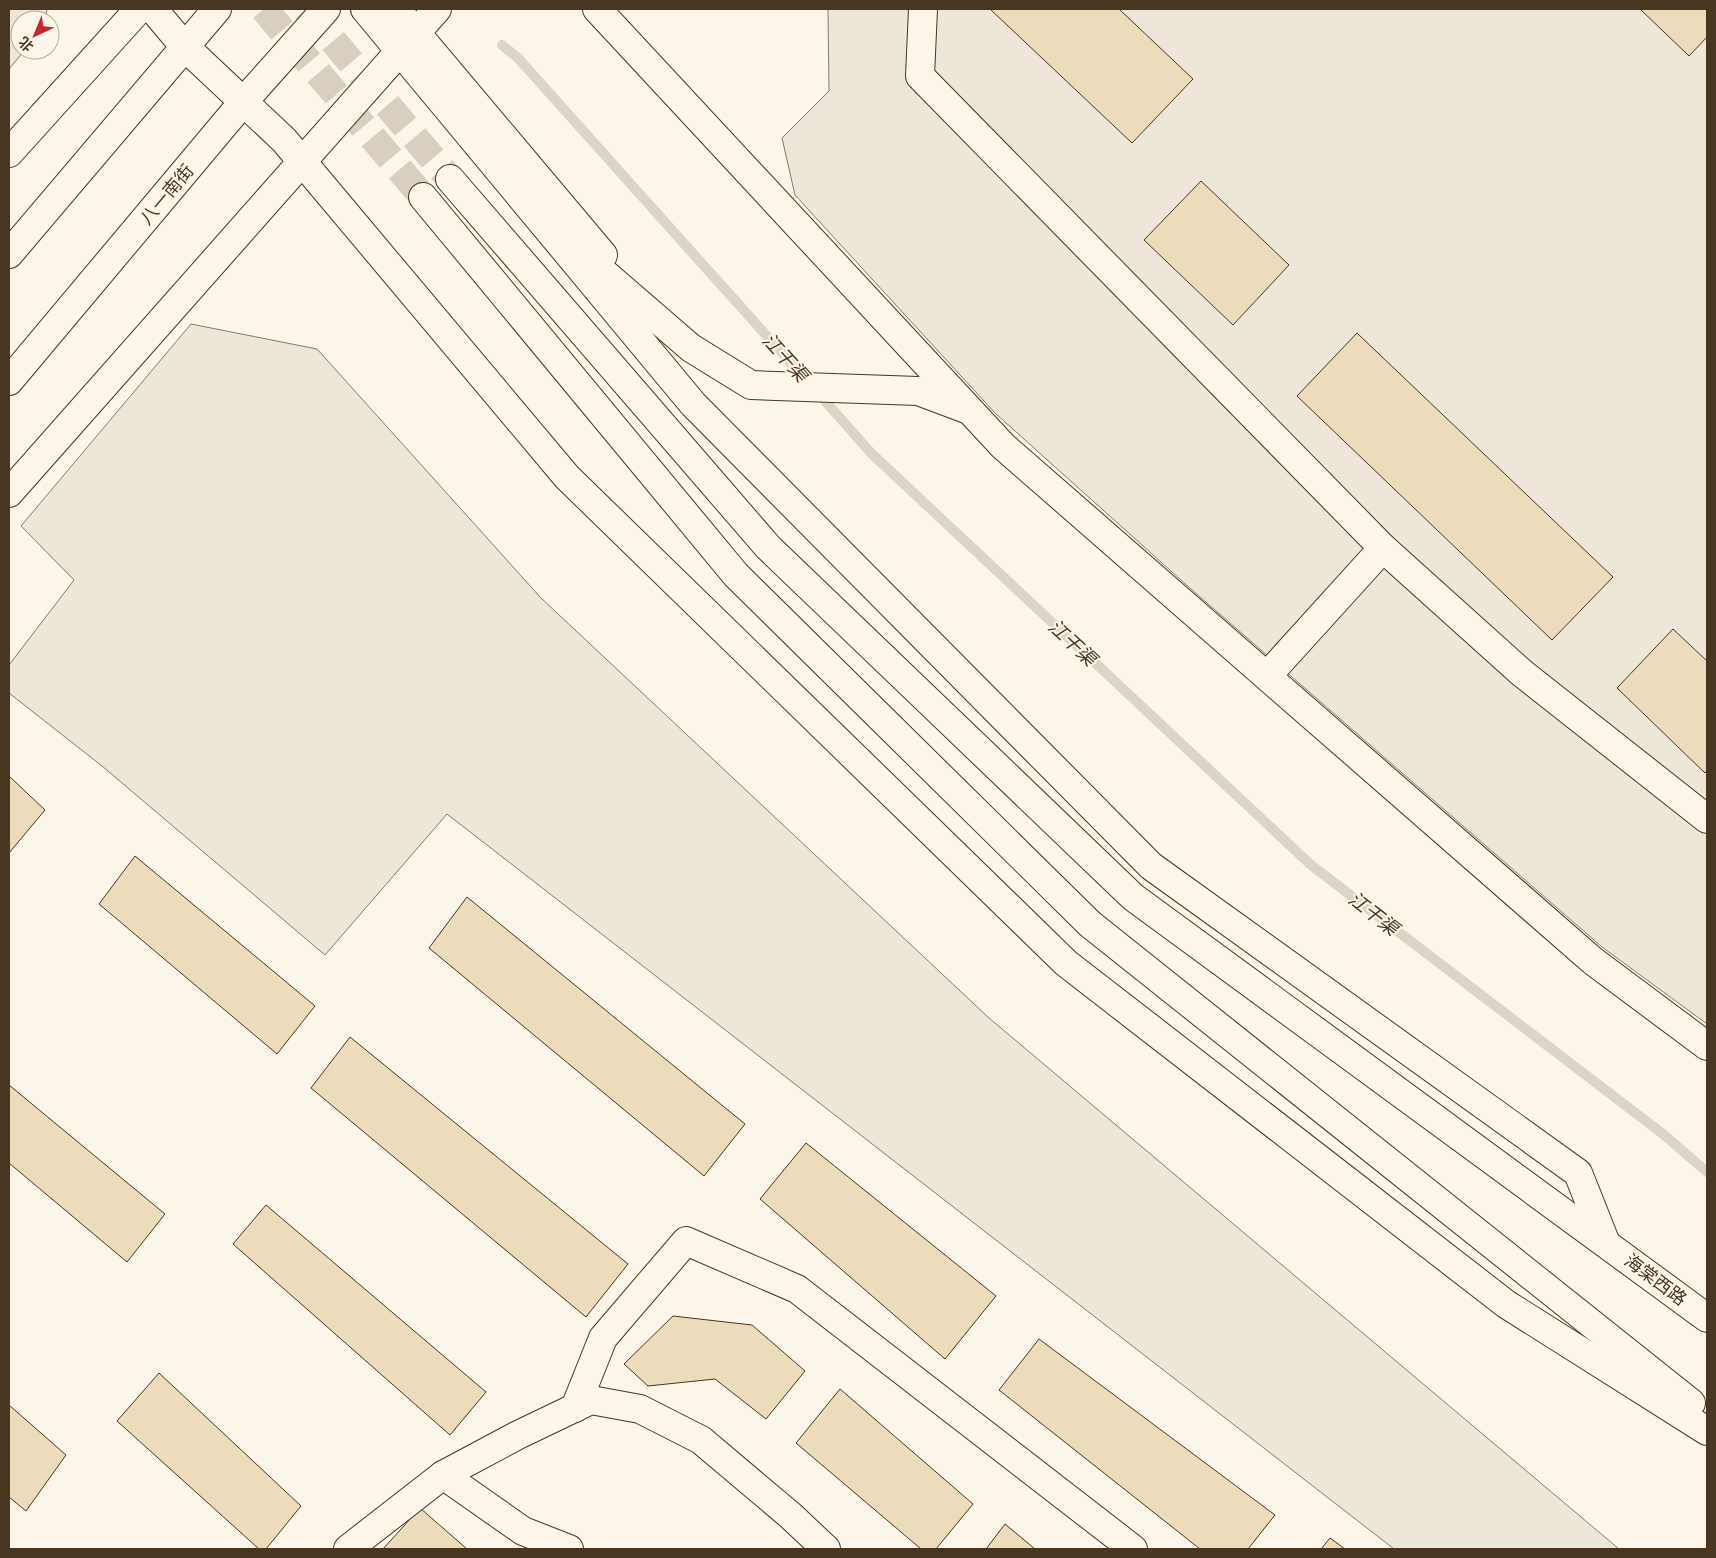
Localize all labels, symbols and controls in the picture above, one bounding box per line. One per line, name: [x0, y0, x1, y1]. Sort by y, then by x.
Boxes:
north arrow: [10, 10, 60, 60]
text: 北: [15, 34, 37, 56]
street label: 八一南街: [134, 159, 198, 229]
water label: 江干渠: [758, 328, 816, 388]
water label: 江干渠: [1044, 614, 1104, 672]
water label: 江干渠: [1344, 886, 1406, 941]
street label: 海棠西路: [1621, 1249, 1691, 1309]

